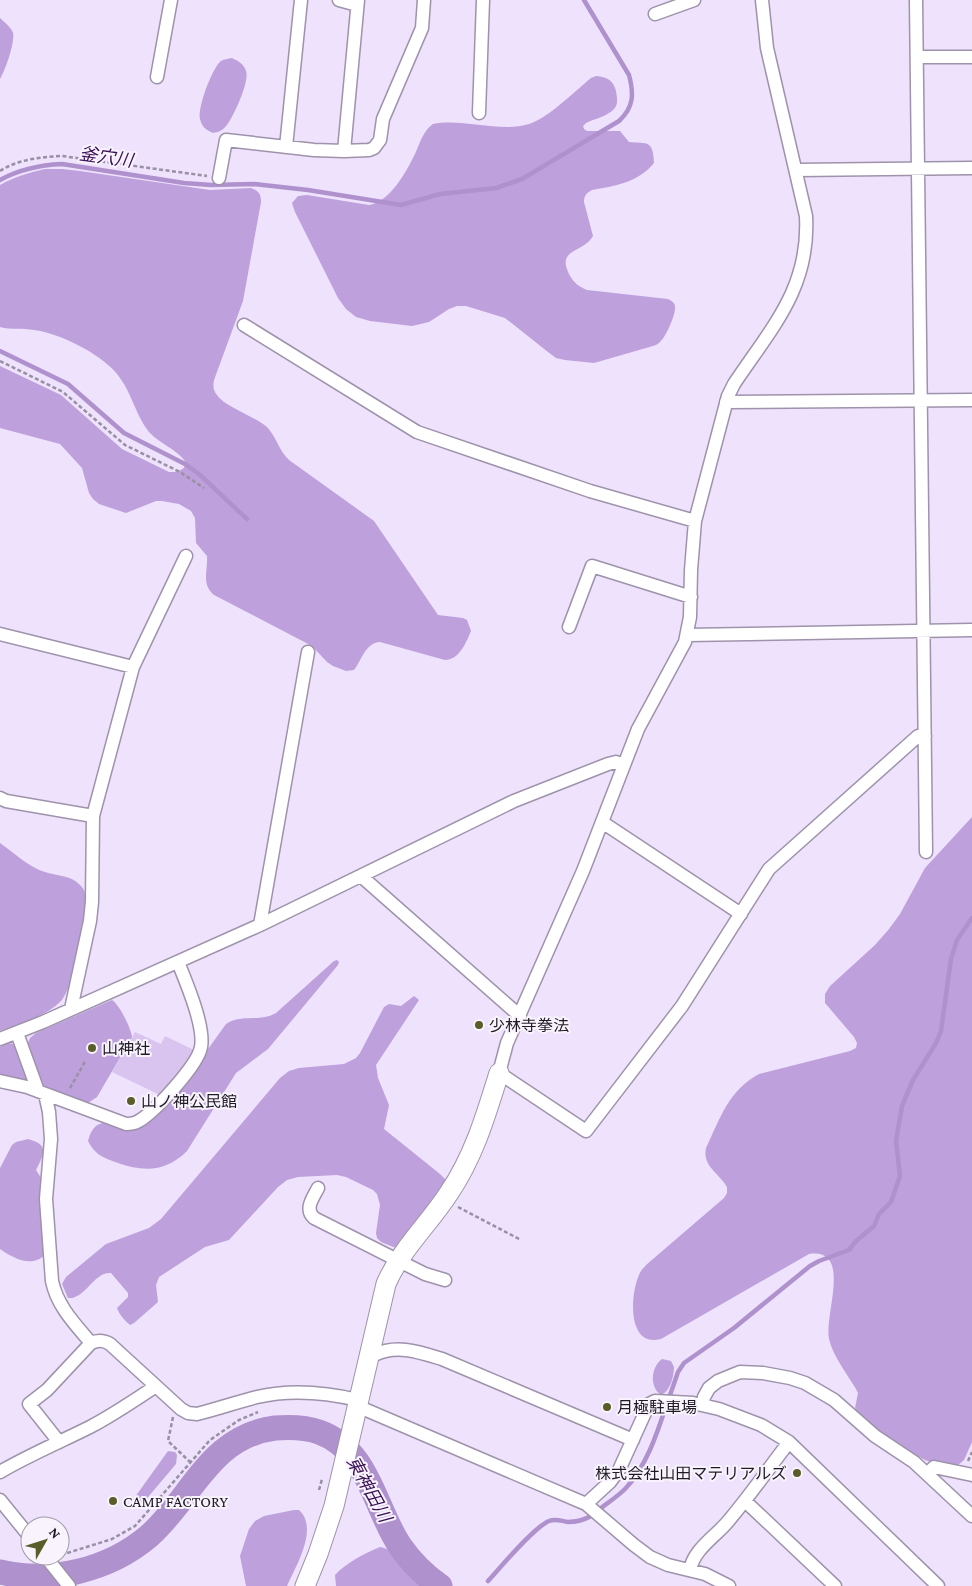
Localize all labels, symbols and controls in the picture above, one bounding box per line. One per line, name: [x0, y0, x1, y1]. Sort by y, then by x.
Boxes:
water label: 釜穴川: [78, 143, 136, 171]
place label: 少林寺拳法: [489, 1017, 569, 1034]
marker: 少林寺拳法: [473, 1019, 485, 1031]
place label: 山神社: [102, 1040, 150, 1057]
marker: 山神社: [86, 1042, 98, 1054]
place label: 山ノ神公民館: [141, 1093, 237, 1110]
marker: 山ノ神公民館: [125, 1095, 137, 1107]
place label: 月極駐車場: [617, 1399, 697, 1416]
marker: 月極駐車場: [601, 1401, 613, 1413]
water label: 東神田川: [343, 1453, 396, 1527]
place label: 株式会社山田マテリアルズ: [595, 1465, 787, 1482]
marker: 株式会社山田マテリアルズ: [791, 1467, 803, 1479]
place label: CAMP FACTORY: [123, 1493, 228, 1510]
marker: CAMP FACTORY: [107, 1495, 119, 1507]
north arrow: [20, 1516, 70, 1566]
text: N: [46, 1524, 65, 1542]

